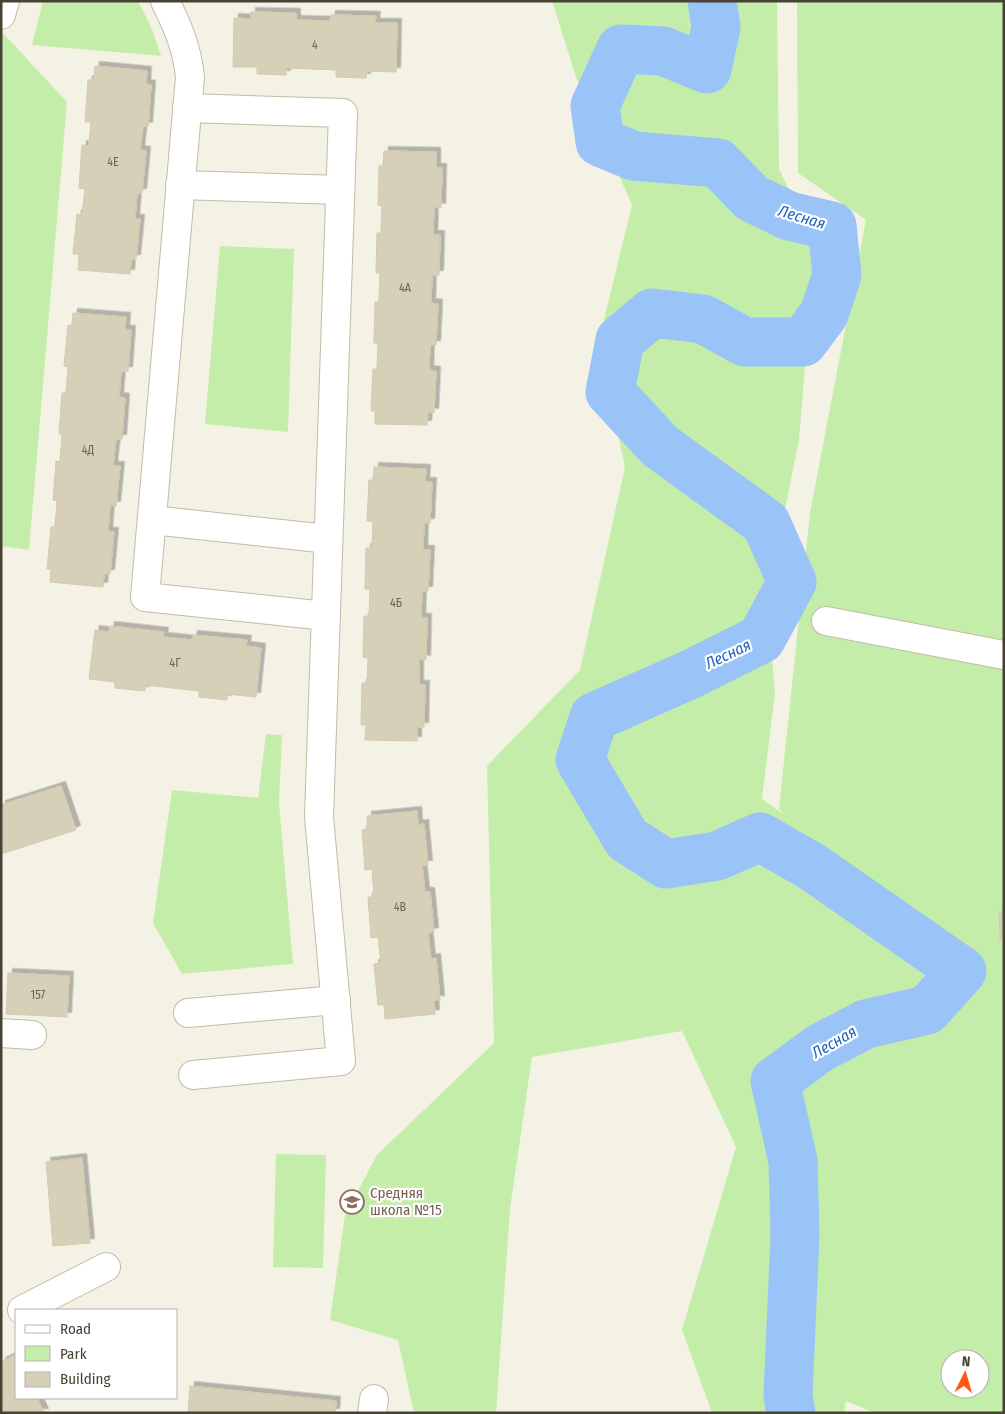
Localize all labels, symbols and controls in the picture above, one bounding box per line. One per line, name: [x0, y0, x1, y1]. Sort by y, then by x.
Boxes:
house number: 4: [312, 38, 318, 52]
house number: 4Е: [107, 155, 119, 169]
water label: Лесная: [775, 201, 828, 233]
house number: 4А: [399, 281, 412, 295]
house number: 4Д: [82, 443, 95, 457]
house number: 4Б: [390, 596, 402, 610]
water label: Лесная: [701, 635, 754, 673]
house number: 4Г: [169, 656, 181, 670]
house number: 4В: [394, 900, 407, 914]
house number: 157: [31, 988, 46, 1002]
water label: Лесная: [807, 1022, 860, 1063]
place label: Средняя школа №15: [370, 1184, 442, 1219]
school or university icon: Средняя школа №15: [339, 1189, 365, 1215]
legend: [15, 1309, 178, 1399]
text: Road: [60, 1320, 91, 1338]
text: Park: [60, 1345, 87, 1363]
north arrow: [940, 1349, 990, 1399]
text: N: [961, 1353, 971, 1370]
text: Building: [60, 1370, 111, 1388]

